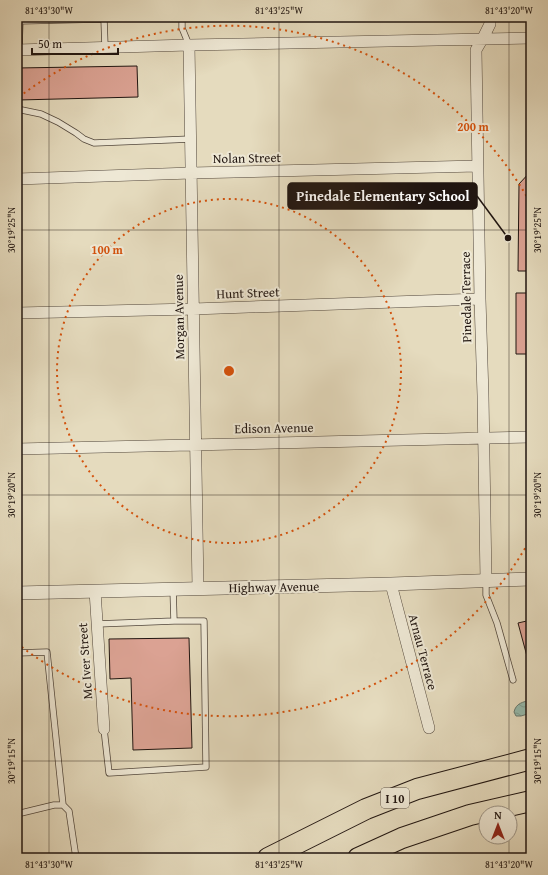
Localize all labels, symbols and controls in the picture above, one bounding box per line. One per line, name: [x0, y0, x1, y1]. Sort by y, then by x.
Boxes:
text: 81°43'30"W: [25, 3, 73, 18]
text: 81°43'25"W: [255, 3, 303, 18]
text: 81°43'20"W: [485, 3, 533, 18]
scale bar: [32, 30, 118, 56]
text: 50 m: [38, 35, 62, 52]
text: 200 m: [457, 118, 490, 135]
street label: Nolan Street: [213, 148, 282, 168]
callout: Pinedale Elementary School: [288, 183, 477, 209]
text: Pinedale Elementary School: [296, 186, 470, 206]
text: 30°19'25"N: [4, 207, 19, 253]
text: 30°19'25"N: [530, 207, 545, 253]
text: 100 m: [91, 241, 124, 258]
street label: Pinedale Terrace: [456, 251, 476, 343]
street label: Morgan Avenue: [169, 274, 189, 360]
street label: Hunt Street: [216, 282, 280, 304]
centre of rings: [222, 364, 236, 378]
street label: Edison Avenue: [234, 418, 314, 438]
text: 30°19'20"N: [4, 472, 19, 518]
text: 30°19'20"N: [530, 472, 545, 518]
street label: Highway Avenue: [229, 577, 319, 597]
street label: Arnau Terrace: [404, 612, 442, 692]
street label: Mc Iver Street: [73, 622, 97, 700]
text: 30°19'15"N: [4, 738, 19, 784]
text: 30°19'15"N: [530, 738, 545, 784]
road number: I 10: [381, 788, 409, 808]
north arrow: [478, 805, 518, 845]
text: N: [494, 807, 502, 823]
text: 81°43'30"W: [25, 857, 73, 872]
text: 81°43'25"W: [255, 857, 303, 872]
text: 81°43'20"W: [485, 857, 533, 872]

